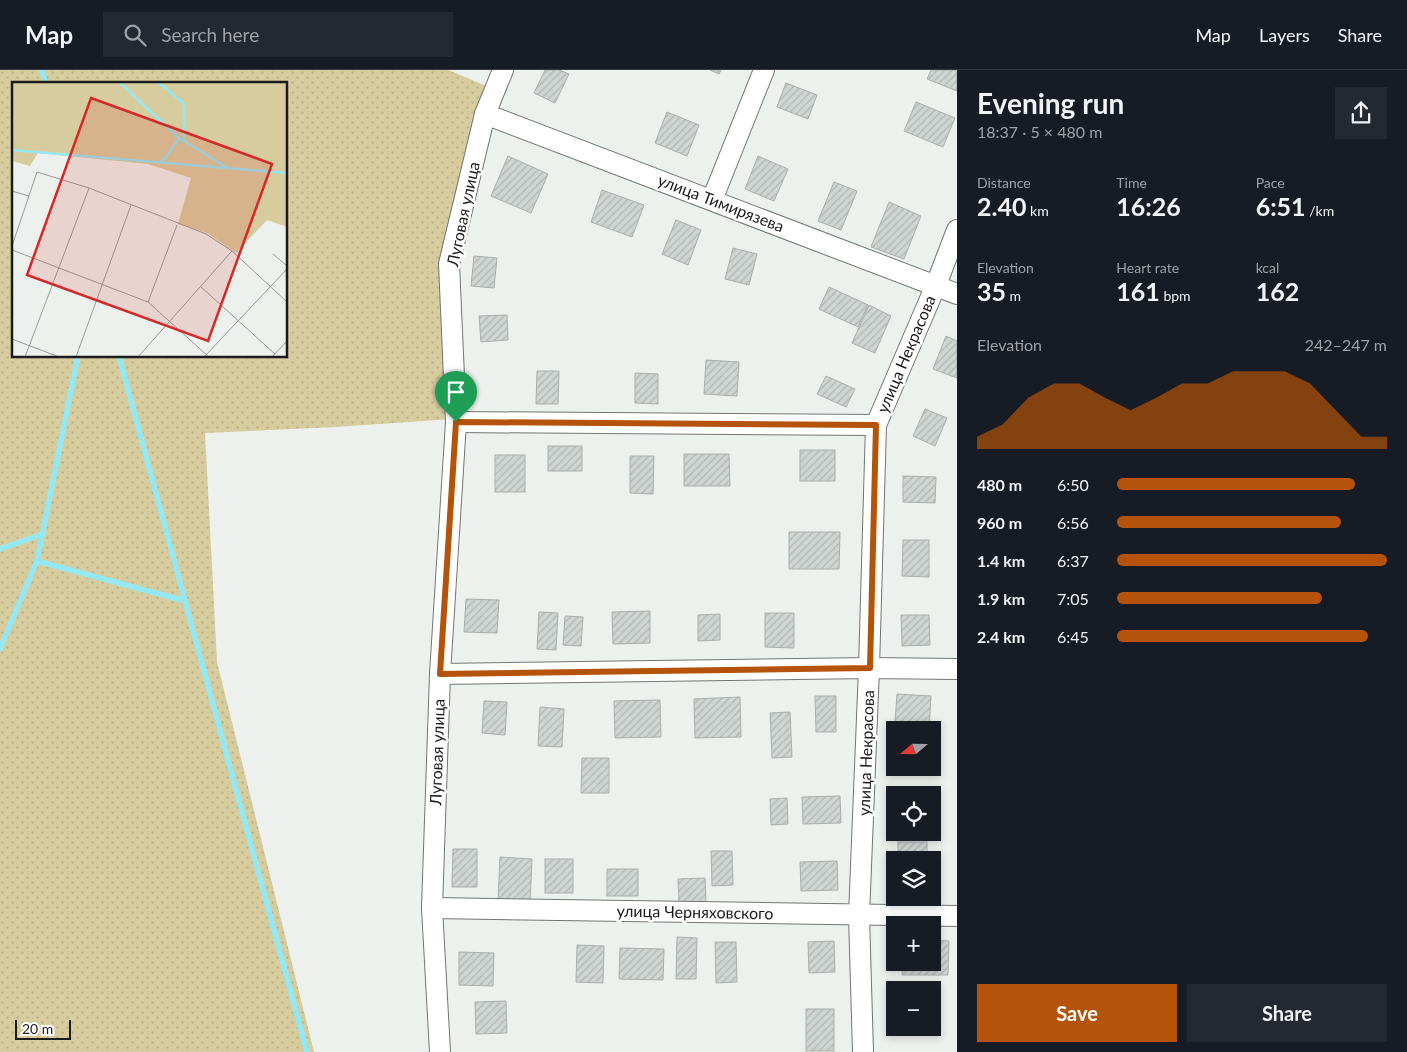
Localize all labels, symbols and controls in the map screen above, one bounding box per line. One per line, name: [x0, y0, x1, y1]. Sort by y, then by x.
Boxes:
search box: [103, 12, 453, 57]
text: Map: [25, 20, 73, 49]
icon: search: [121, 21, 149, 49]
text: Search here: [161, 23, 259, 46]
text: Map: [1195, 24, 1231, 46]
text: Layers: [1259, 24, 1310, 46]
text: Share: [1338, 24, 1382, 46]
inset map: [12, 82, 288, 358]
text: Evening run: [977, 86, 1124, 120]
button: share: [1335, 87, 1387, 139]
text: 18:37 · 5 × 480 m: [977, 122, 1102, 141]
street label: Луговая улица: [442, 160, 483, 269]
street label: улица Тимирязева: [655, 170, 787, 235]
text: Distance: [977, 174, 1031, 191]
text: Time: [1116, 174, 1147, 191]
text: Pace: [1256, 174, 1285, 191]
text: 2.40: [977, 191, 1026, 221]
text: 16:26: [1116, 191, 1181, 221]
text: 6:51: [1256, 191, 1306, 221]
text: km: [1026, 202, 1049, 219]
text: /km: [1306, 202, 1334, 219]
text: Elevation: [977, 259, 1034, 276]
text: Heart rate: [1116, 259, 1179, 276]
text: kcal: [1256, 259, 1279, 276]
text: 35: [977, 276, 1006, 306]
text: 161: [1116, 276, 1160, 306]
text: 162: [1256, 276, 1299, 306]
text: m: [1006, 287, 1021, 304]
text: bpm: [1160, 287, 1191, 304]
street label: улица Некрасова: [872, 292, 939, 415]
text: Elevation: [977, 335, 1042, 354]
text: 242–247 m: [1305, 335, 1387, 354]
pin: [435, 371, 477, 422]
icon: arrive: [442, 378, 470, 406]
text: 480 m: [977, 475, 1022, 494]
text: 6:50: [1057, 475, 1089, 494]
text: 960 m: [977, 513, 1022, 532]
text: 6:56: [1057, 513, 1089, 532]
text: 1.4 km: [977, 551, 1025, 570]
text: 6:37: [1057, 551, 1089, 570]
text: 1.9 km: [977, 589, 1025, 608]
text: 7:05: [1057, 589, 1089, 608]
text: 2.4 km: [977, 627, 1025, 646]
text: 6:45: [1057, 627, 1089, 646]
street label: улица Некрасова: [854, 690, 877, 816]
street label: Луговая улица: [425, 698, 448, 807]
north arrow: [886, 721, 941, 776]
map controls: [886, 721, 941, 1036]
button: locate: [886, 786, 941, 841]
button: layers: [886, 851, 941, 906]
street label: улица Черняховского: [616, 901, 774, 922]
button: +: [886, 916, 941, 971]
button: −: [886, 981, 941, 1036]
button: Save: [977, 984, 1177, 1042]
button: Share: [1187, 984, 1387, 1042]
scale bar: [15, 1017, 71, 1040]
text: 20 m: [22, 1020, 53, 1037]

